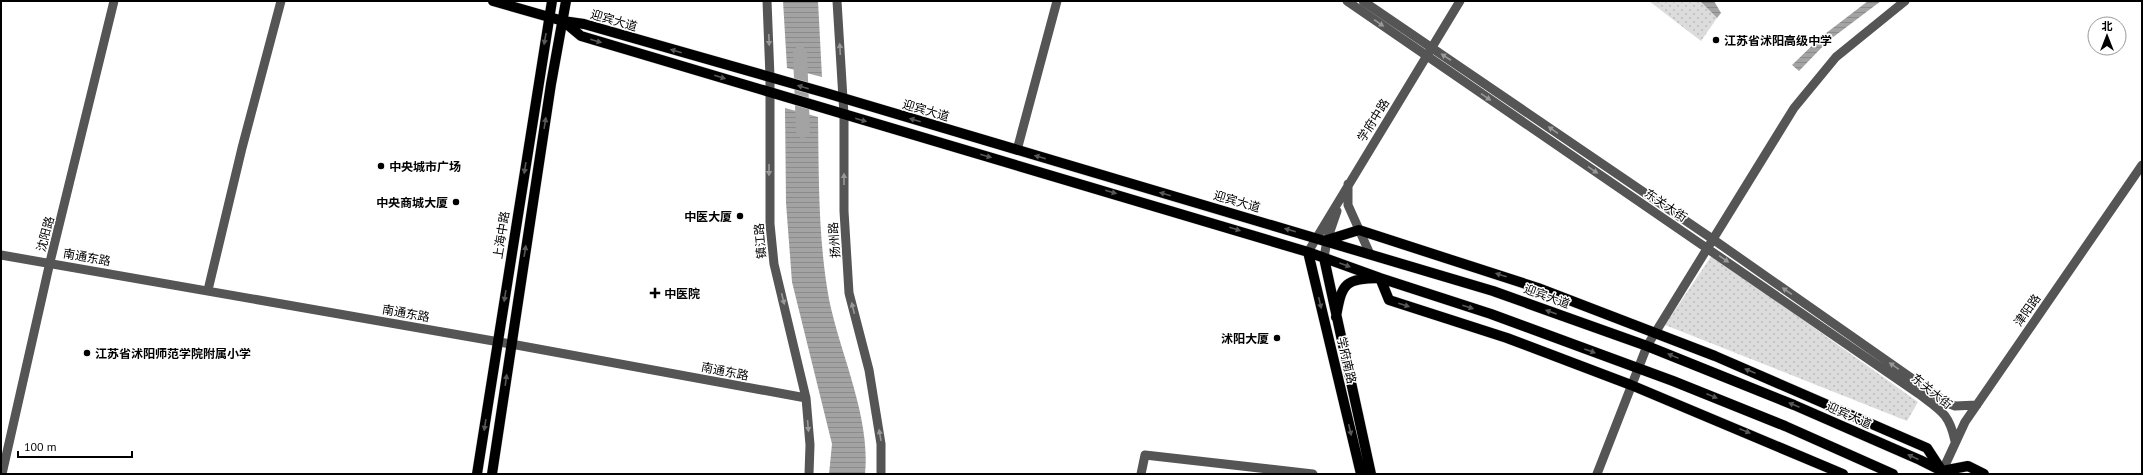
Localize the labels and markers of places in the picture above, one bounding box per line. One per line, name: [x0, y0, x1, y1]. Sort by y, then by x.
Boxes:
place label: 江苏省沭阳高级中学: [1724, 33, 1832, 48]
marker: 江苏省沭阳高级中学: [1711, 35, 1721, 45]
place label: 中央城市广场: [389, 159, 461, 174]
marker: 中央城市广场: [376, 161, 386, 171]
place label: 中央商城大厦: [376, 195, 448, 210]
marker: 中央商城大厦: [451, 197, 461, 207]
place label: 中医大厦: [684, 209, 732, 224]
marker: 中医大厦: [735, 211, 745, 221]
place label: 中医院: [664, 286, 700, 301]
marker: 中医院: [649, 287, 661, 299]
place label: 沭阳大厦: [1221, 331, 1269, 346]
marker: 沭阳大厦: [1272, 333, 1282, 343]
place label: 江苏省沭阳师范学院附属小学: [95, 346, 251, 361]
marker: 江苏省沭阳师范学院附属小学: [82, 348, 92, 358]

